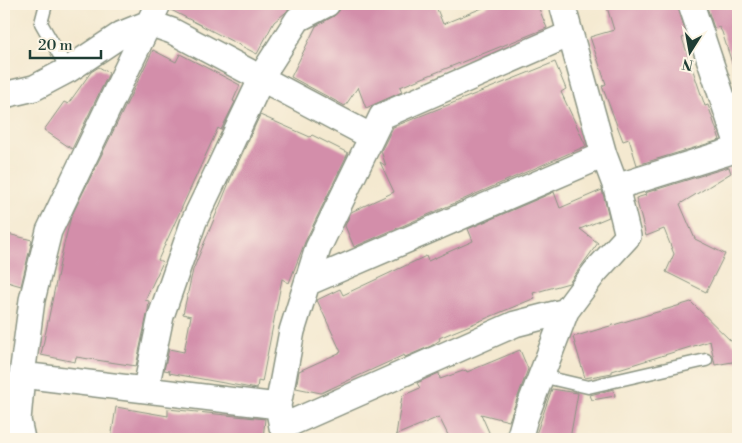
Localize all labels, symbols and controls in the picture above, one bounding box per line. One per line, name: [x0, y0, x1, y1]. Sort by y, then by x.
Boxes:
scale bar: [30, 28, 101, 60]
north arrow: [664, 28, 714, 78]
text: 20 m: [38, 36, 73, 55]
text: N: [681, 54, 695, 74]

